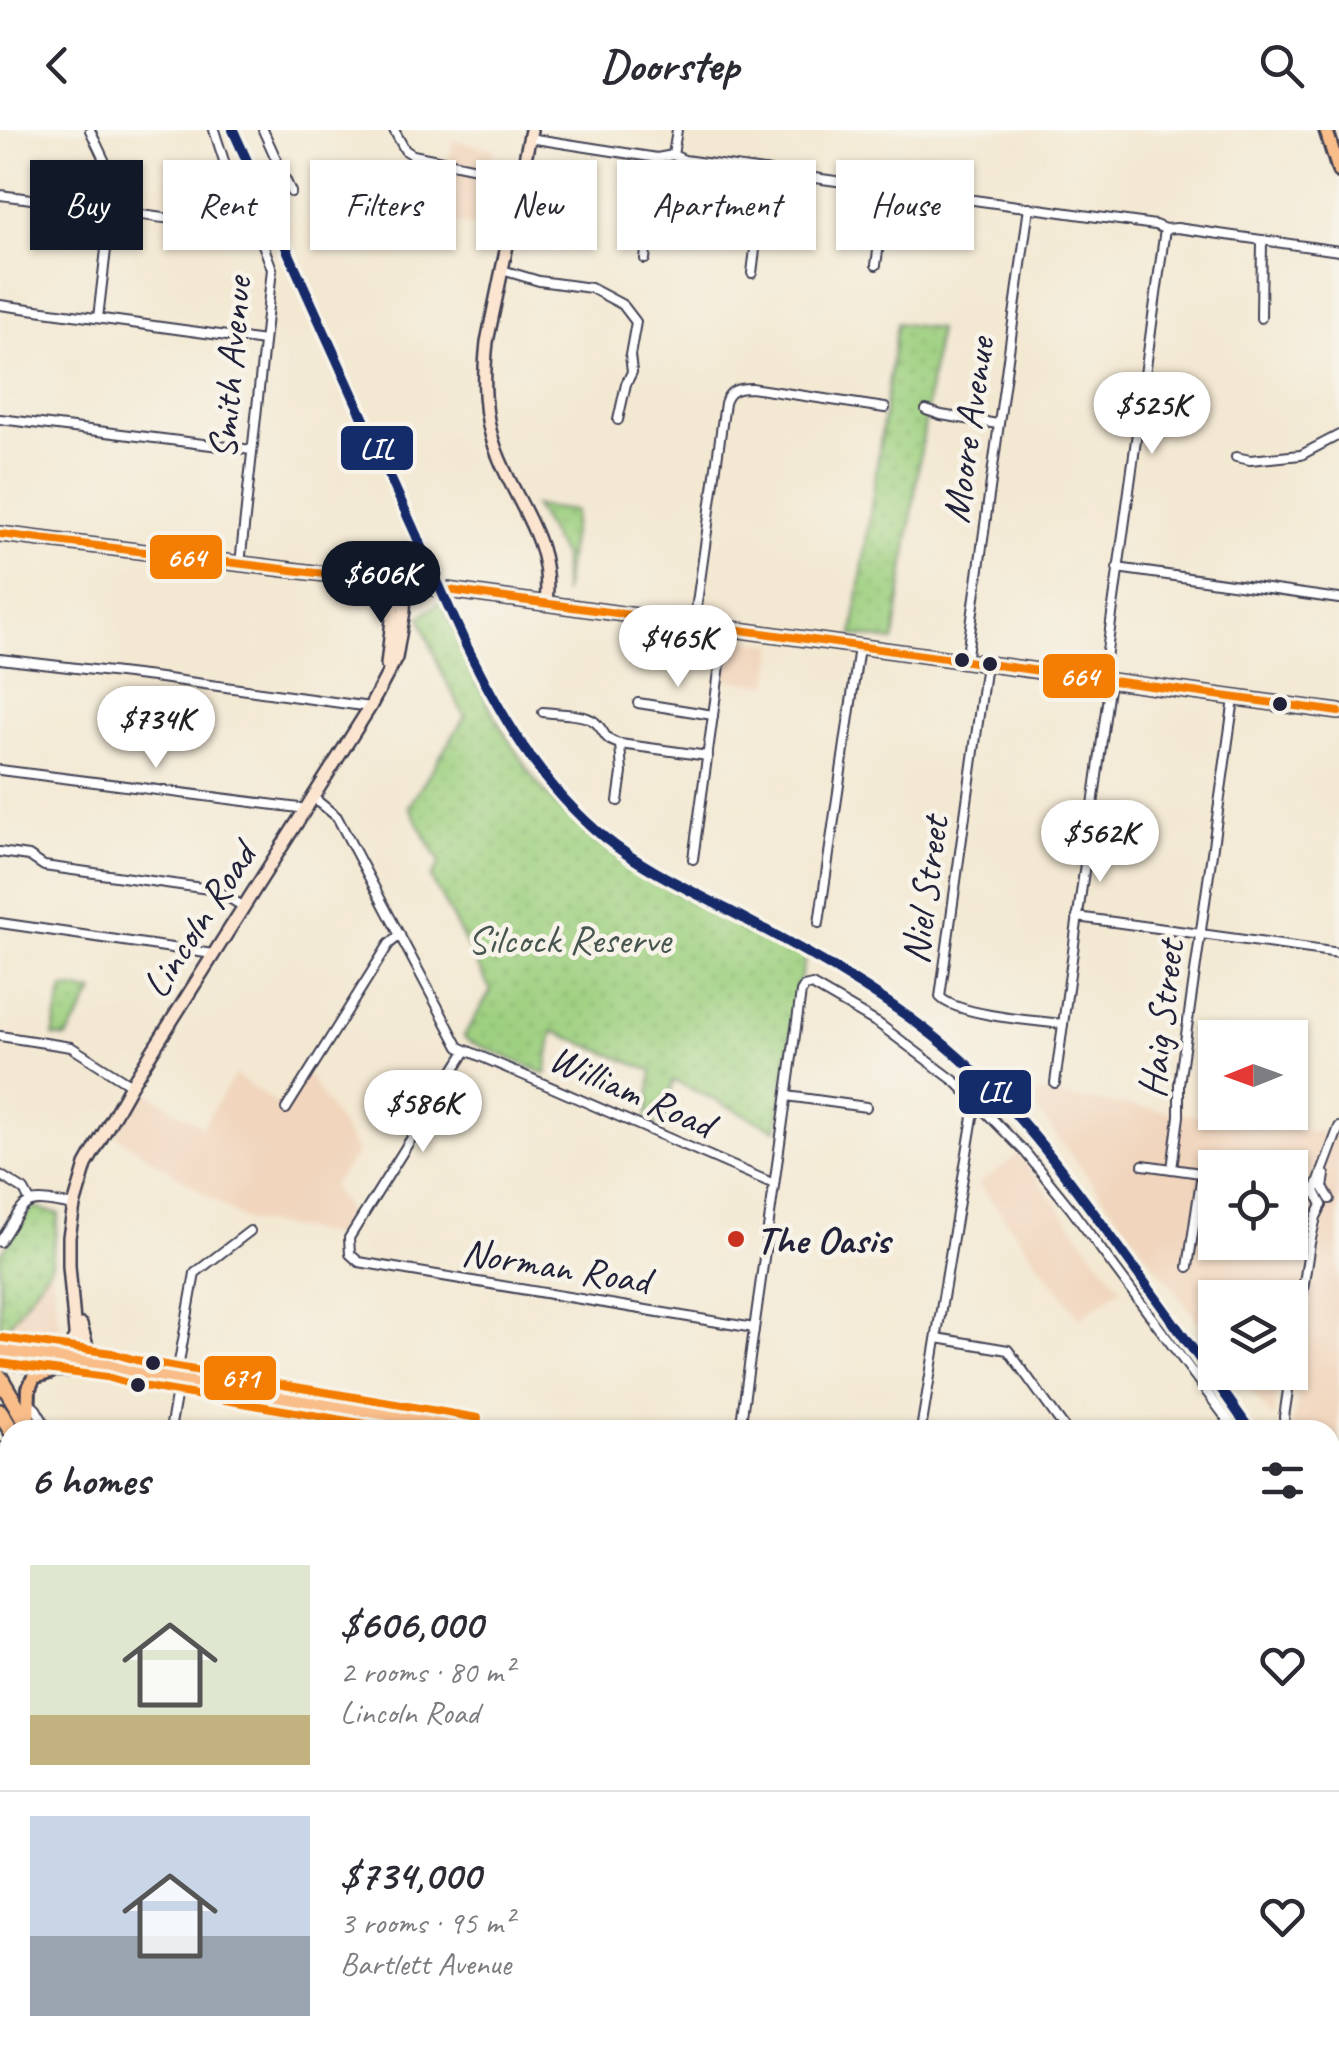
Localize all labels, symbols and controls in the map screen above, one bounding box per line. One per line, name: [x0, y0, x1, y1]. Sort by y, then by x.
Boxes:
text: Doorstep: [600, 37, 739, 94]
icon: back: [30, 38, 85, 93]
icon: search: [1254, 38, 1309, 93]
chip: Buy: [30, 160, 143, 250]
chip: Rent: [163, 160, 290, 250]
chip: Filters: [310, 160, 456, 250]
chip: New: [476, 160, 597, 250]
chip: Apartment: [617, 160, 816, 250]
chip: House: [836, 160, 974, 250]
street label: Smith Avenue: [197, 272, 263, 461]
street label: Moore Avenue: [930, 331, 1006, 526]
pin: $525K: [1082, 372, 1222, 457]
text: $525K: [1116, 384, 1188, 425]
line badge: LIL: [339, 424, 415, 472]
text: LIL: [360, 431, 395, 466]
line badge: 664: [148, 533, 224, 581]
text: 664: [167, 540, 209, 575]
pin: $606K: [311, 541, 451, 626]
text: $606K: [343, 553, 419, 594]
pin: $465K: [608, 605, 748, 690]
text: $465K: [641, 617, 715, 658]
unlabelled marker: [952, 650, 972, 670]
line badge: 664: [1041, 652, 1117, 700]
unlabelled marker: [980, 654, 1000, 674]
text: 664: [1060, 659, 1102, 694]
pin: $734K: [86, 686, 226, 771]
unlabelled marker: [1270, 694, 1290, 714]
text: $734K: [119, 698, 193, 739]
pin: $562K: [1030, 800, 1170, 885]
street label: Niel Street: [890, 810, 961, 967]
text: $562K: [1063, 812, 1137, 853]
street label: Lincoln Road: [131, 829, 271, 1007]
park label: Silcock Reserve: [467, 915, 674, 965]
street label: Haig Street: [1127, 934, 1196, 1100]
north arrow: [1198, 1020, 1308, 1130]
map controls: [1198, 1020, 1308, 1390]
street label: William Road: [542, 1033, 727, 1152]
line badge: LIL: [957, 1068, 1033, 1116]
pin: $586K: [353, 1070, 493, 1155]
text: LIL: [978, 1074, 1013, 1109]
text: $586K: [386, 1082, 460, 1123]
button: locate: [1198, 1150, 1308, 1260]
place label: The Oasis: [756, 1215, 894, 1265]
street label: Norman Road: [459, 1227, 659, 1306]
marker: The Oasis: [725, 1228, 747, 1250]
button: layers: [1198, 1280, 1308, 1390]
unlabelled marker: [143, 1353, 163, 1373]
line badge: 671: [202, 1354, 278, 1402]
text: 671: [221, 1360, 263, 1395]
unlabelled marker: [128, 1375, 148, 1395]
icon: filters: [1255, 1453, 1310, 1508]
text: 6 homes: [30, 1454, 149, 1507]
text: $606,000: [340, 1598, 482, 1651]
icon: home: [110, 1605, 230, 1725]
icon: heart: [1255, 1638, 1310, 1693]
text: 2 rooms · 80 m²: [340, 1651, 513, 1692]
text: Lincoln Road: [340, 1692, 479, 1733]
text: $734,000: [340, 1849, 480, 1902]
icon: home: [110, 1856, 230, 1976]
icon: heart: [1255, 1889, 1310, 1944]
text: 3 rooms · 95 m²: [340, 1902, 513, 1943]
text: Bartlett Avenue: [340, 1943, 511, 1984]

